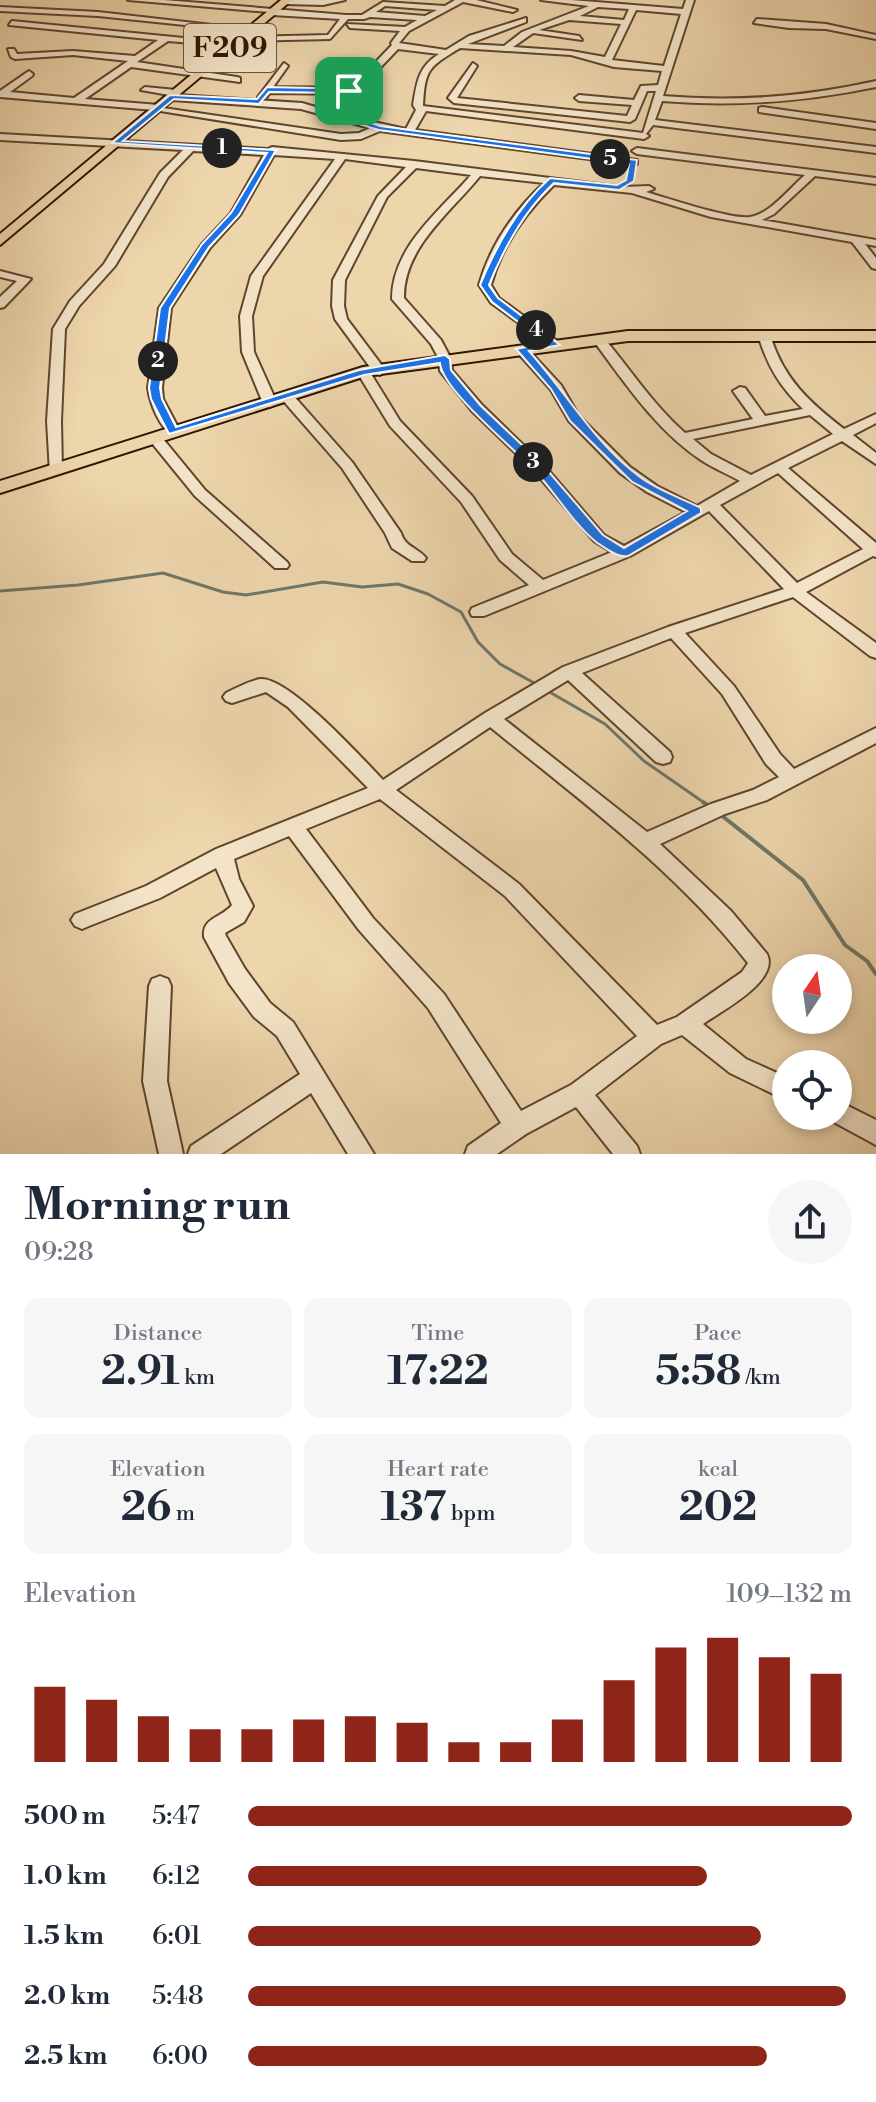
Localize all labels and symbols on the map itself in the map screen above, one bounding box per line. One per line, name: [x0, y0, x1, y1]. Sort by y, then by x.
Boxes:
road number: F209: [184, 24, 276, 72]
pin: [315, 57, 383, 125]
pin: 1: [202, 128, 242, 168]
pin: 5: [590, 139, 630, 179]
pin: 4: [516, 310, 556, 350]
pin: 2: [138, 341, 178, 381]
pin: 3: [513, 442, 553, 482]
north arrow: [772, 954, 852, 1034]

